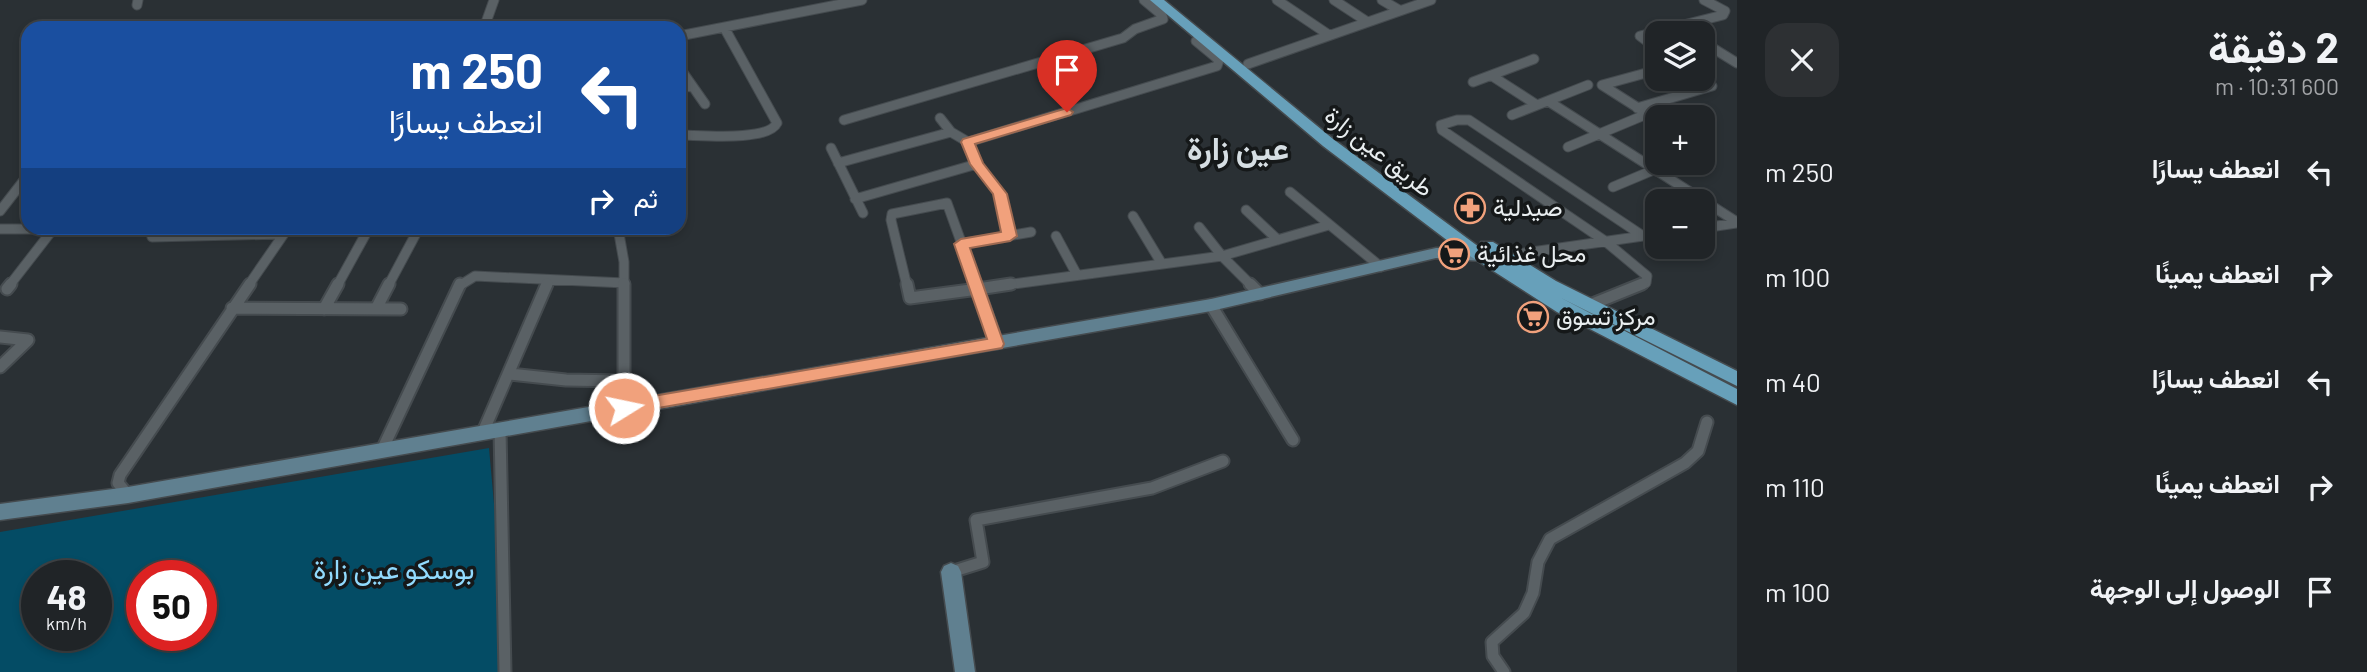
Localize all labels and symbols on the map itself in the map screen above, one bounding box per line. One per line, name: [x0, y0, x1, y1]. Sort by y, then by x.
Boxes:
pin: [1037, 40, 1097, 112]
street label: طريق عين زارة: [1319, 100, 1440, 204]
district label: عين زارة: [1187, 128, 1289, 169]
pharmacy icon: صيدلية: [1453, 191, 1487, 225]
place label: صيدلية: [1493, 192, 1563, 222]
supermarket icon: محل غذائية: [1437, 237, 1471, 271]
place label: محل غذائية: [1477, 238, 1586, 268]
supermarket icon: مركز تسوق: [1516, 300, 1550, 334]
place label: مركز تسوق: [1556, 301, 1655, 332]
position arrow: [587, 371, 661, 445]
park label: بوسكو عين زارة: [313, 551, 475, 587]
speed limit sign: 50: [126, 560, 217, 651]

